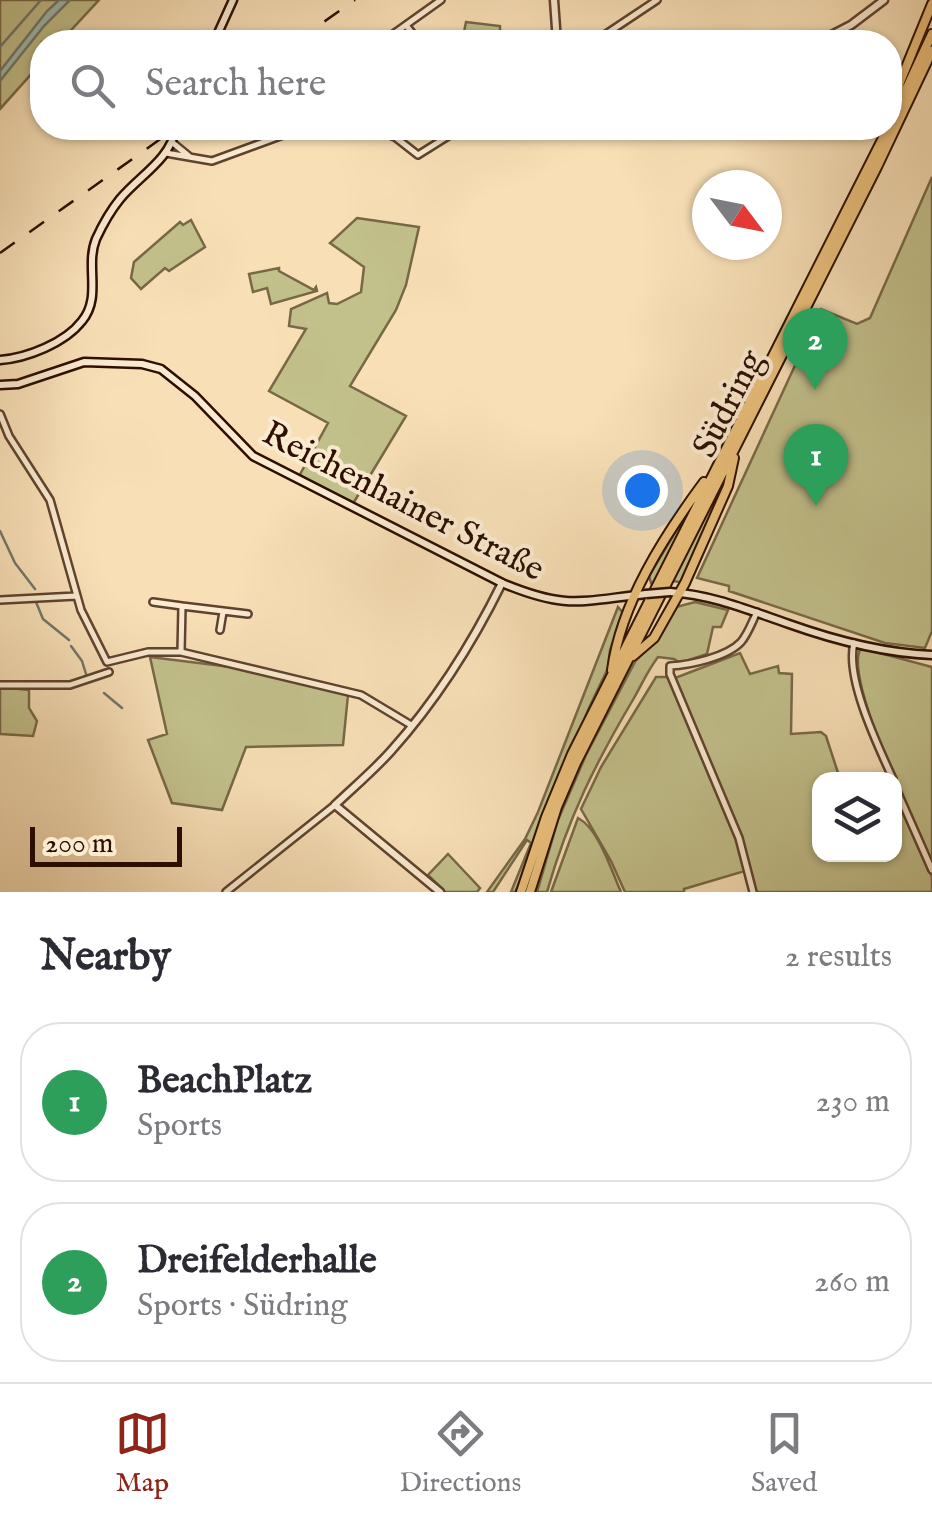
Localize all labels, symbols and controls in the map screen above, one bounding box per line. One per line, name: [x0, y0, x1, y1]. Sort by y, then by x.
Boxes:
search box: [30, 30, 902, 140]
icon: search: [65, 58, 120, 113]
text: Search here: [145, 61, 326, 109]
north arrow: [692, 170, 782, 260]
pin: 2: [782, 308, 848, 390]
street label: Südring: [683, 342, 776, 465]
street label: Reichenhainer Straße: [254, 412, 551, 593]
pin: 1: [784, 424, 848, 506]
your location: [617, 465, 668, 516]
map controls: [812, 772, 902, 862]
button: layers: [812, 772, 902, 862]
scale bar: [30, 822, 182, 866]
text: 200 m: [45, 827, 113, 862]
text: Nearby: [40, 931, 171, 984]
text: 2 results: [785, 937, 892, 978]
text: BeachPlatz: [137, 1058, 312, 1106]
text: 1: [69, 1082, 80, 1123]
text: 230 m: [816, 1082, 890, 1123]
text: Sports: [137, 1106, 222, 1147]
text: Dreifelderhalle: [137, 1238, 377, 1286]
text: 2: [67, 1262, 82, 1303]
text: 260 m: [814, 1262, 890, 1303]
text: Sports · Südring: [137, 1286, 348, 1327]
tab: Map: [115, 1406, 170, 1501]
tab: Directions: [399, 1406, 521, 1501]
tab: Saved: [751, 1406, 817, 1501]

